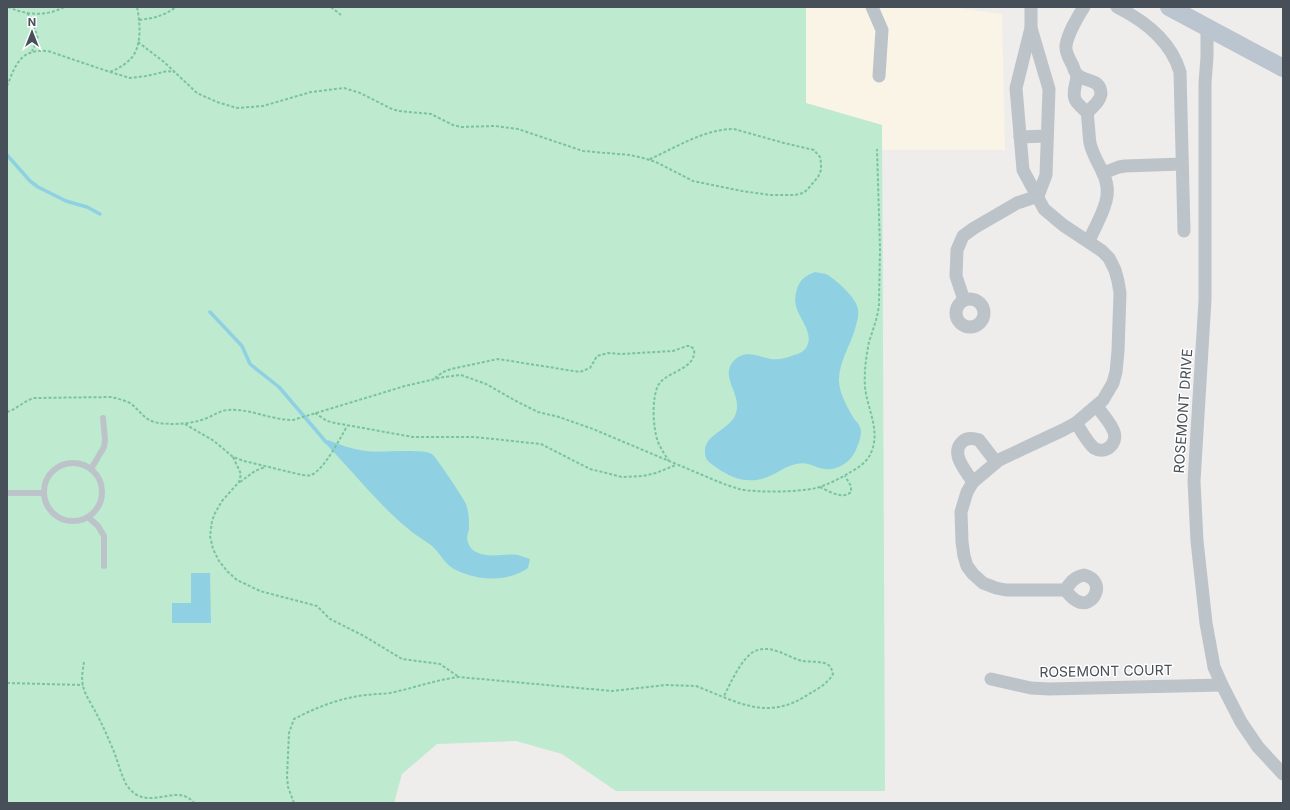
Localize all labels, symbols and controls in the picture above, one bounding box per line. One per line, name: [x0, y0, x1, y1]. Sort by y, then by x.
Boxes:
north arrow: [12, 12, 52, 52]
text: N: [28, 15, 36, 29]
street label: ROSEMONT DRIVE: [1170, 348, 1195, 474]
street label: ROSEMONT COURT: [1039, 661, 1173, 680]

